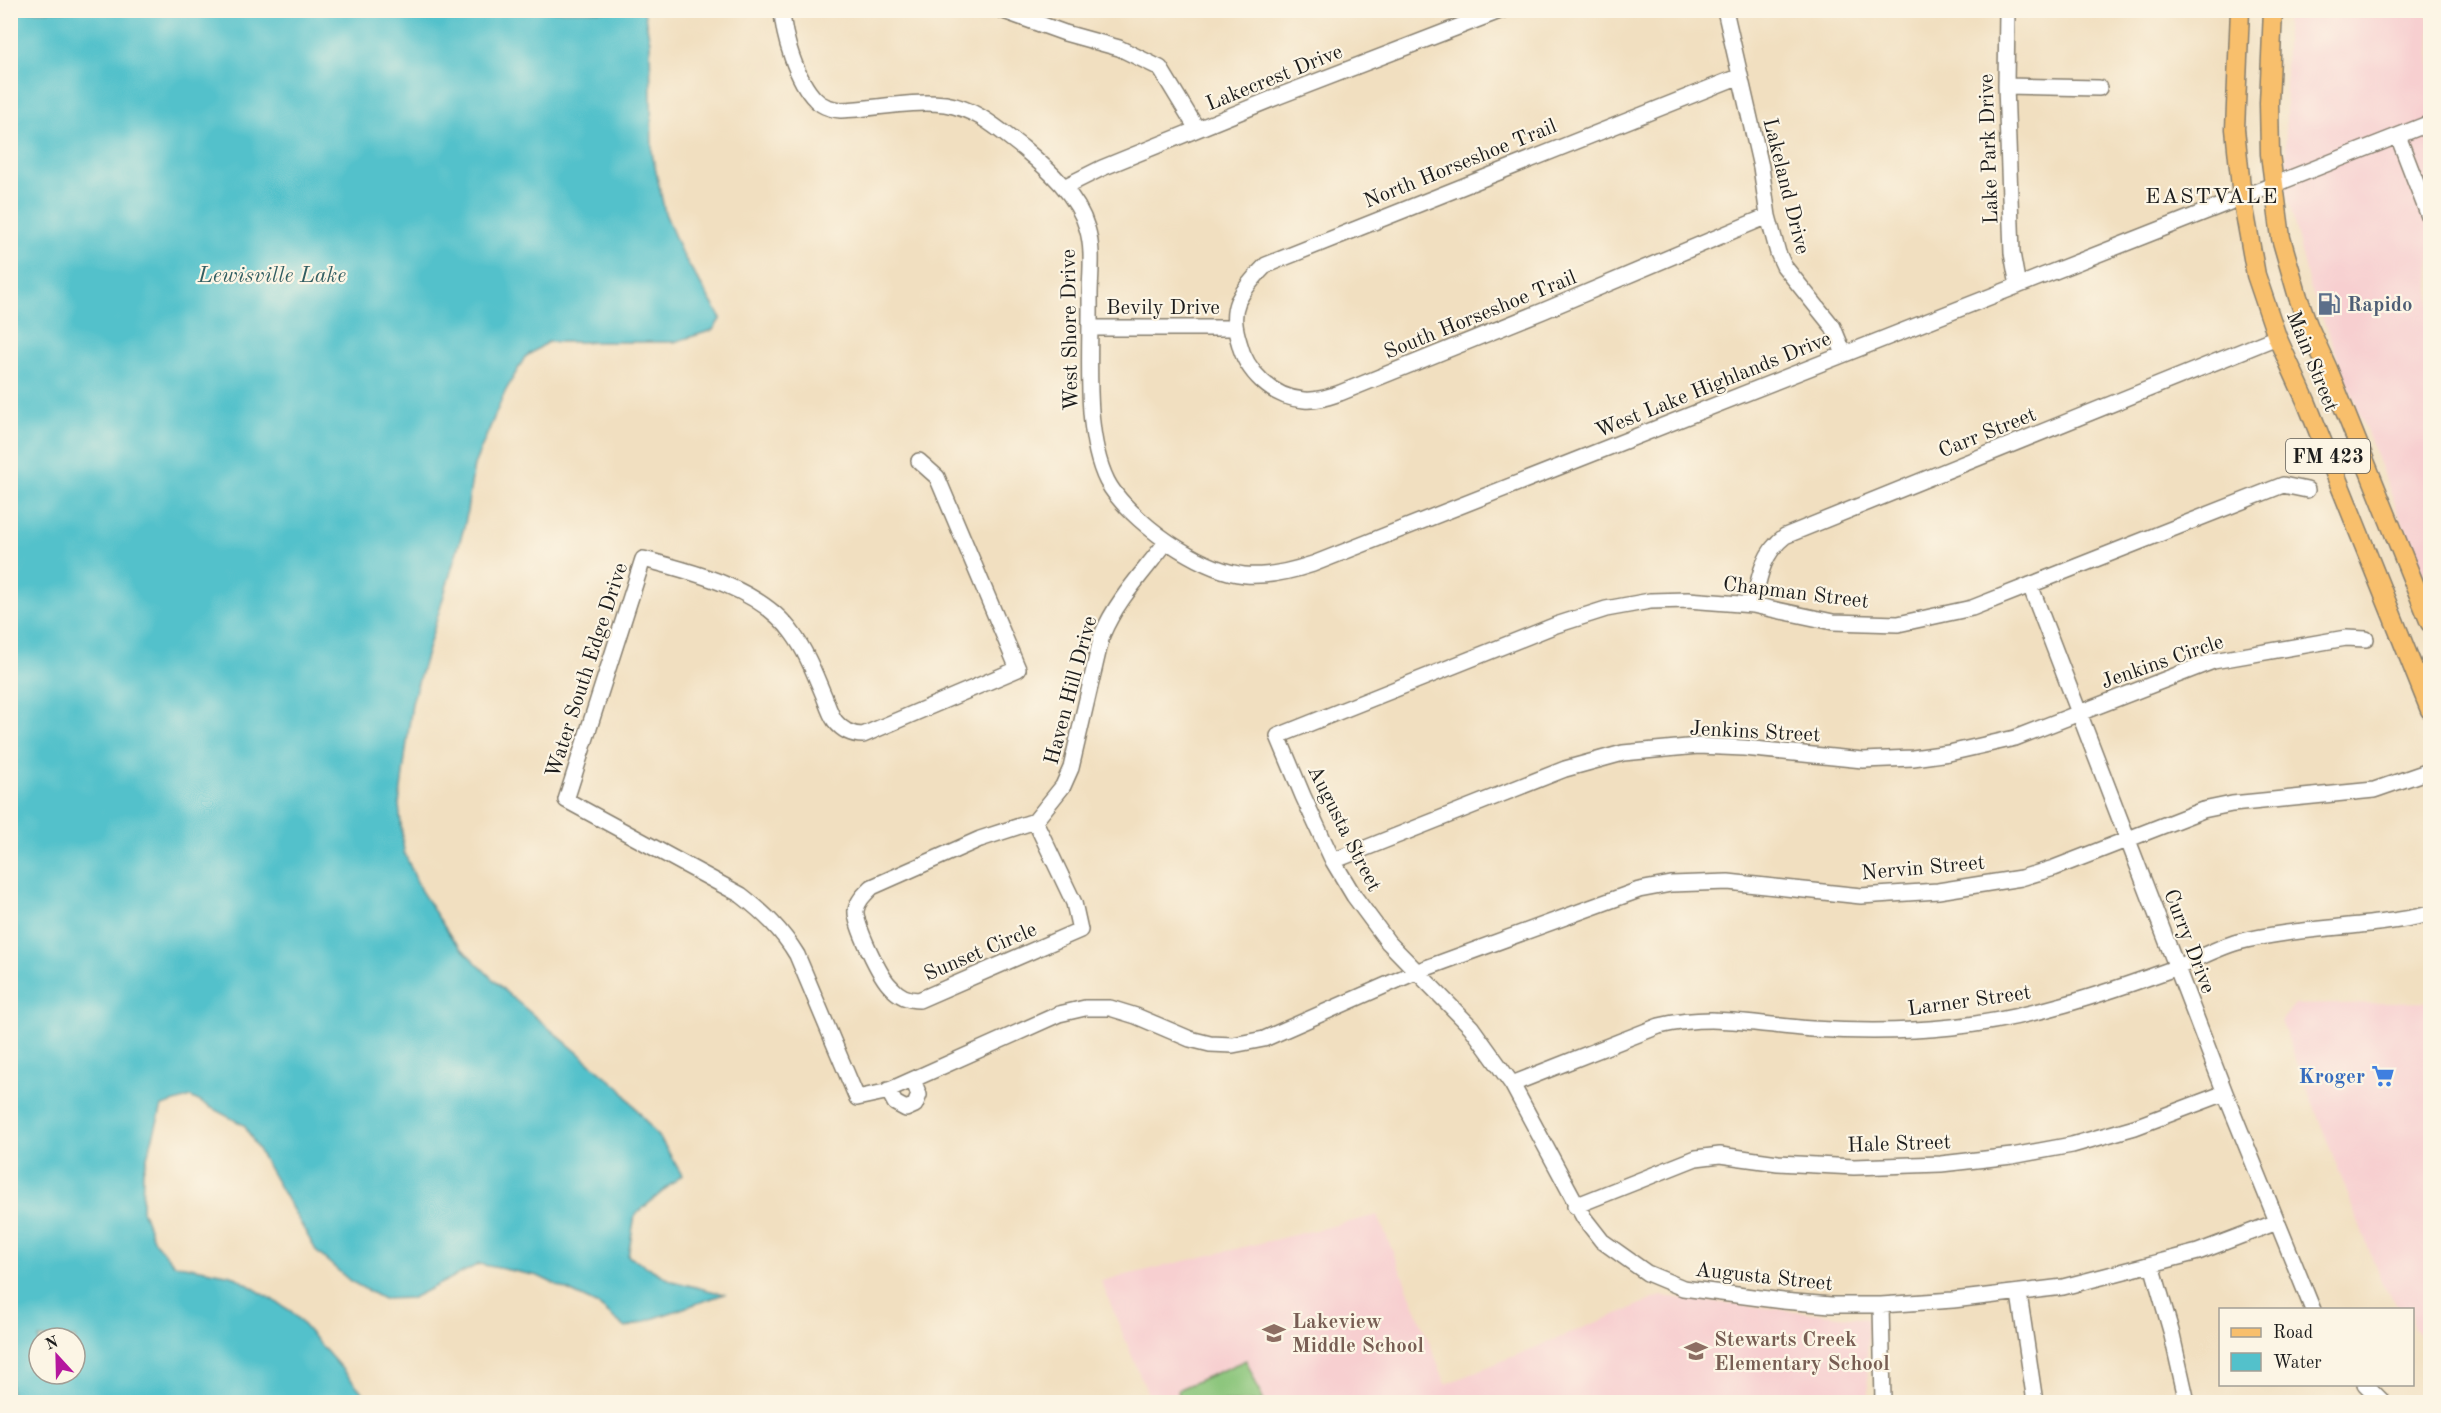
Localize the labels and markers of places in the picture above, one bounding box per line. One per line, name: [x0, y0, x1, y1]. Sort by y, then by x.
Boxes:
fuel station icon: Rapido: [2316, 291, 2342, 317]
place label: Rapido: [2347, 295, 2413, 316]
supermarket icon: Kroger: [2370, 1063, 2396, 1089]
place label: Kroger: [2298, 1067, 2365, 1088]
place label: Lakeview Middle School: [1292, 1312, 1424, 1357]
school or university icon: Lakeview Middle School: [1261, 1320, 1287, 1346]
place label: Stewarts Creek Elementary School: [1714, 1330, 1890, 1375]
school or university icon: Stewarts Creek Elementary School: [1683, 1338, 1709, 1364]

